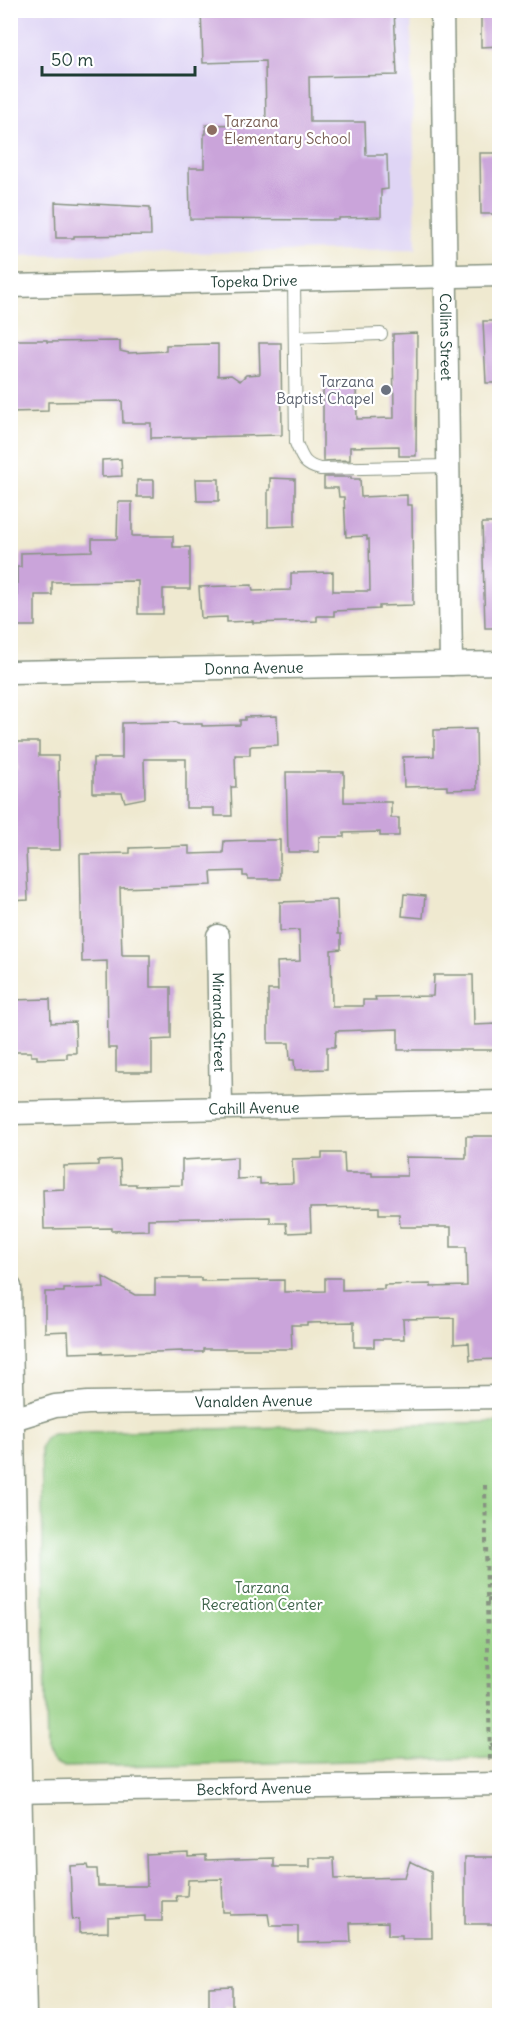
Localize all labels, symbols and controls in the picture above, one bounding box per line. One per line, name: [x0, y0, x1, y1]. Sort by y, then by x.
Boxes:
scale bar: [42, 39, 195, 77]
text: 50 m: [51, 48, 93, 71]
place label: Tarzana Elementary School: [224, 112, 351, 148]
marker: Tarzana Elementary School: [205, 123, 219, 137]
street label: Topeka Drive: [210, 270, 298, 291]
street label: Collins Street: [436, 293, 457, 381]
place label: Tarzana Baptist Chapel: [276, 372, 374, 408]
marker: Tarzana Baptist Chapel: [379, 383, 393, 397]
street label: Donna Avenue: [204, 657, 304, 678]
street label: Miranda Street: [209, 972, 230, 1072]
street label: Cahill Avenue: [208, 1097, 300, 1118]
street label: Vanalden Avenue: [195, 1390, 313, 1411]
park label: Tarzana Recreation Center: [201, 1578, 323, 1614]
street label: Beckford Avenue: [196, 1778, 312, 1798]

